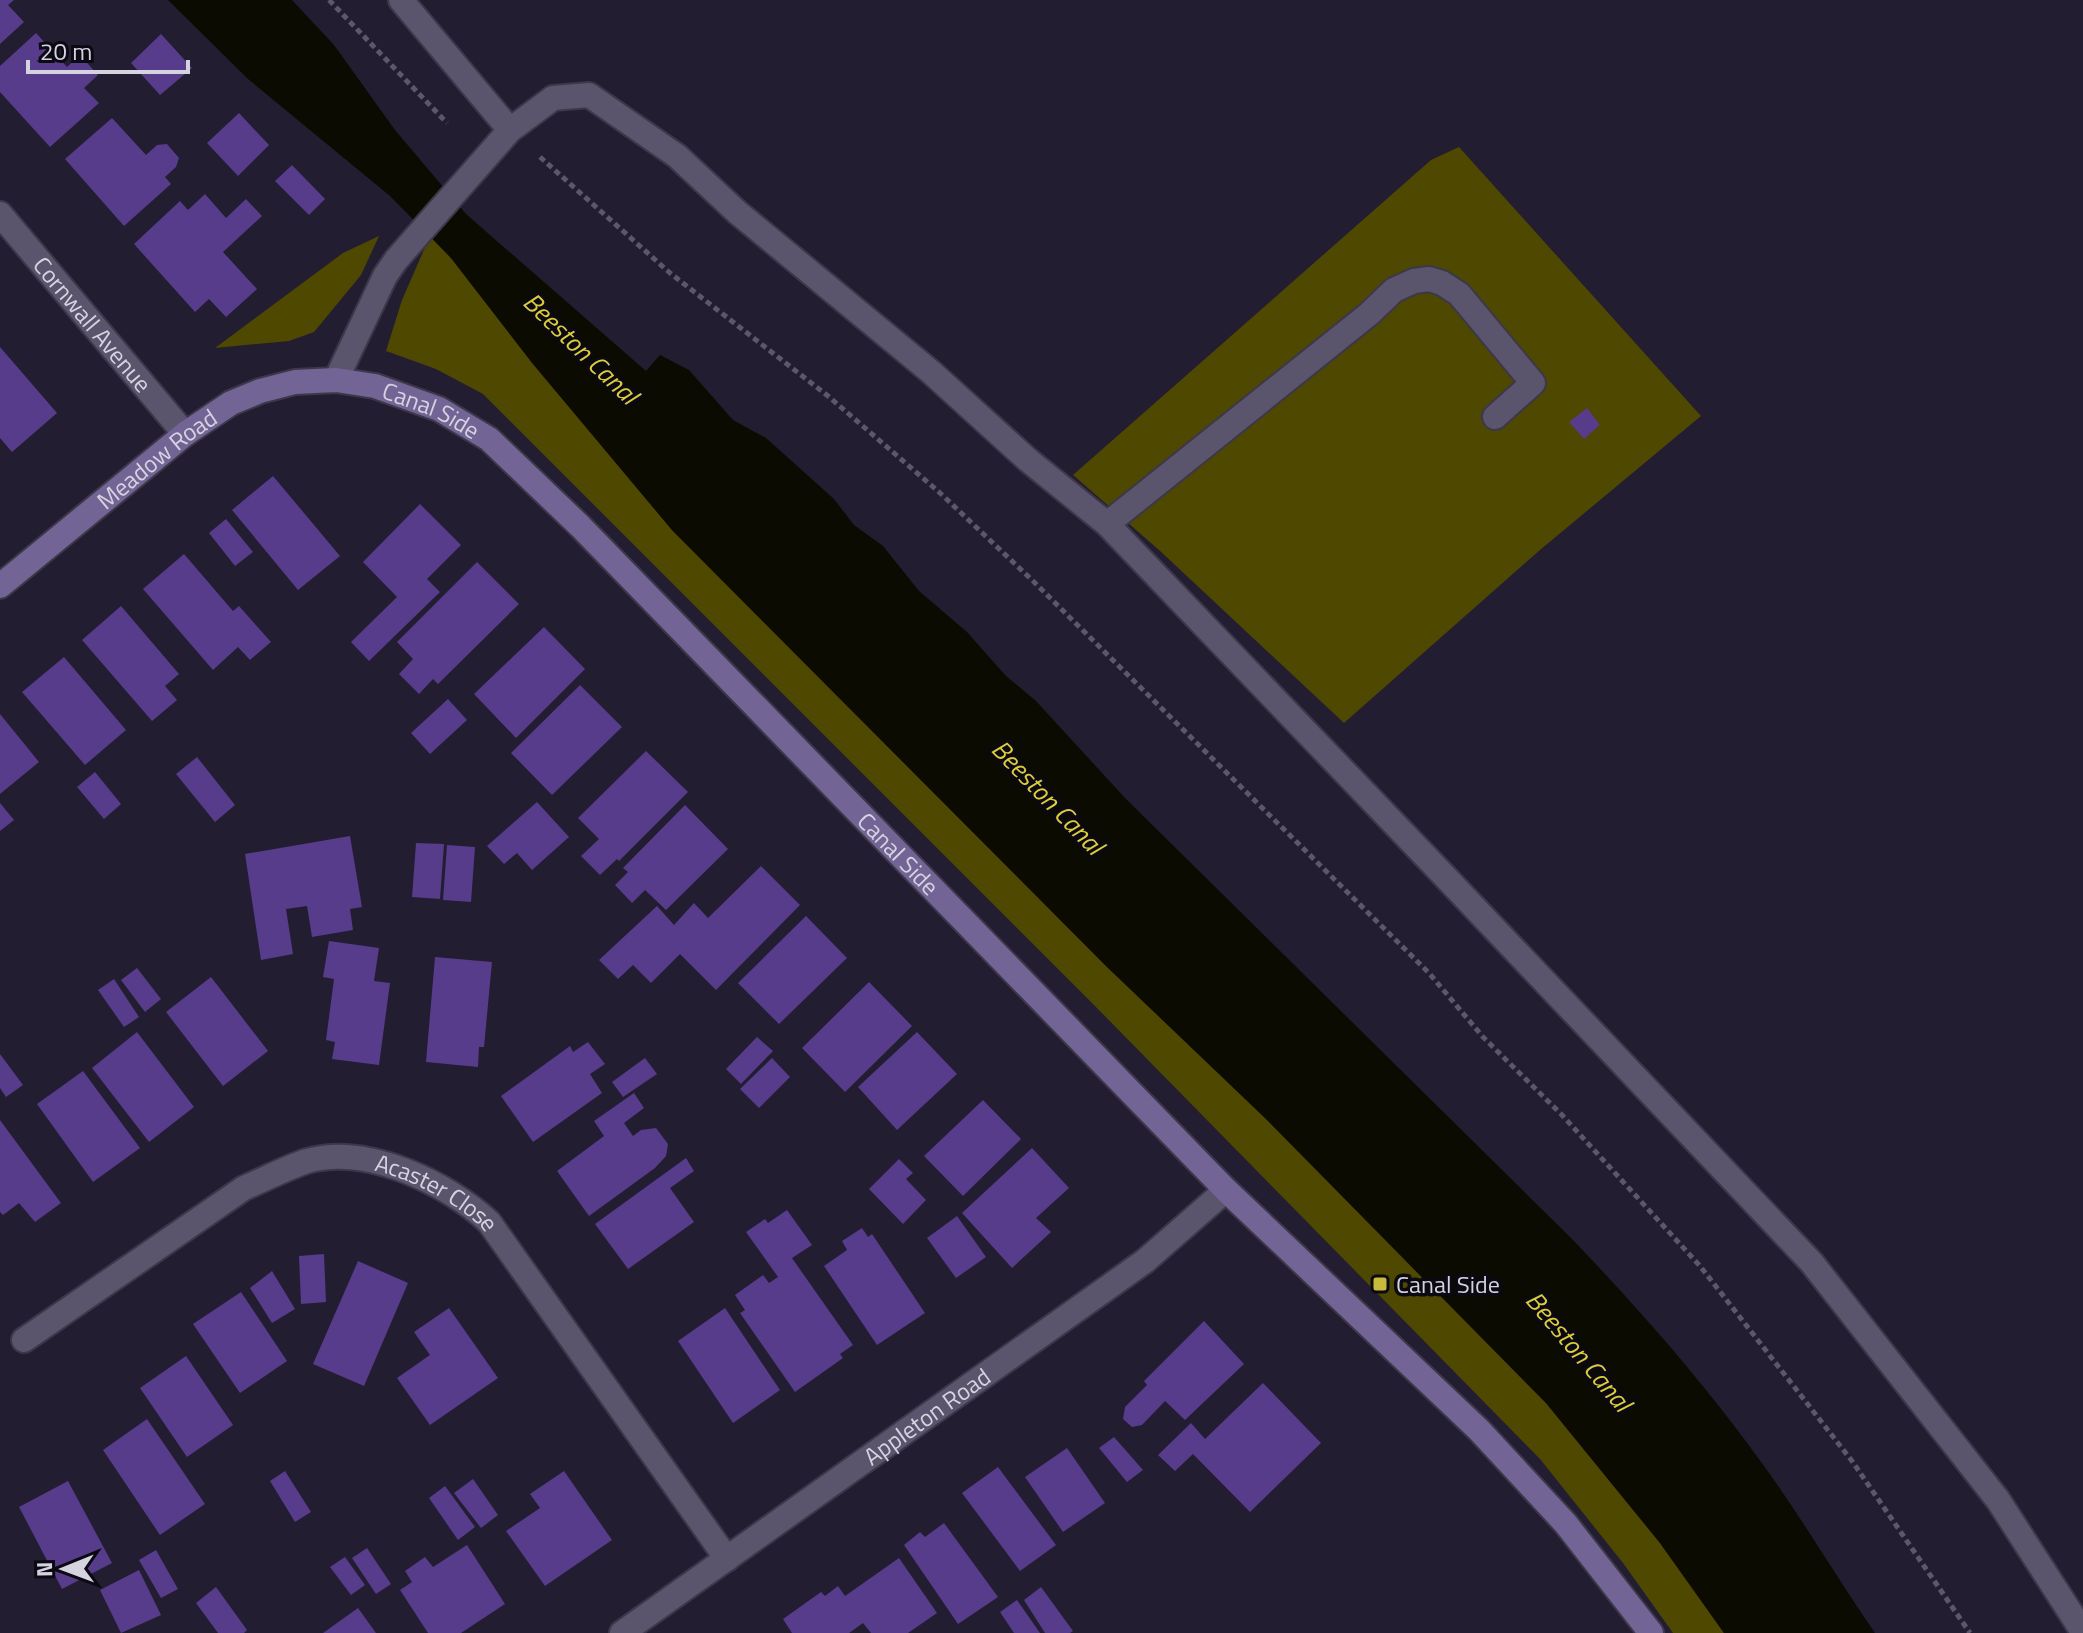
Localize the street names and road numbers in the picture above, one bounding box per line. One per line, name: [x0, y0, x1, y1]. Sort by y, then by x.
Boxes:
street label: Cornwall Avenue: [25, 248, 161, 400]
street label: Canal Side: [377, 372, 487, 448]
street label: Meadow Road: [89, 399, 224, 518]
street label: Canal Side: [849, 804, 948, 903]
street label: Acaster Close: [371, 1144, 508, 1238]
street label: Appleton Road: [856, 1359, 998, 1474]

